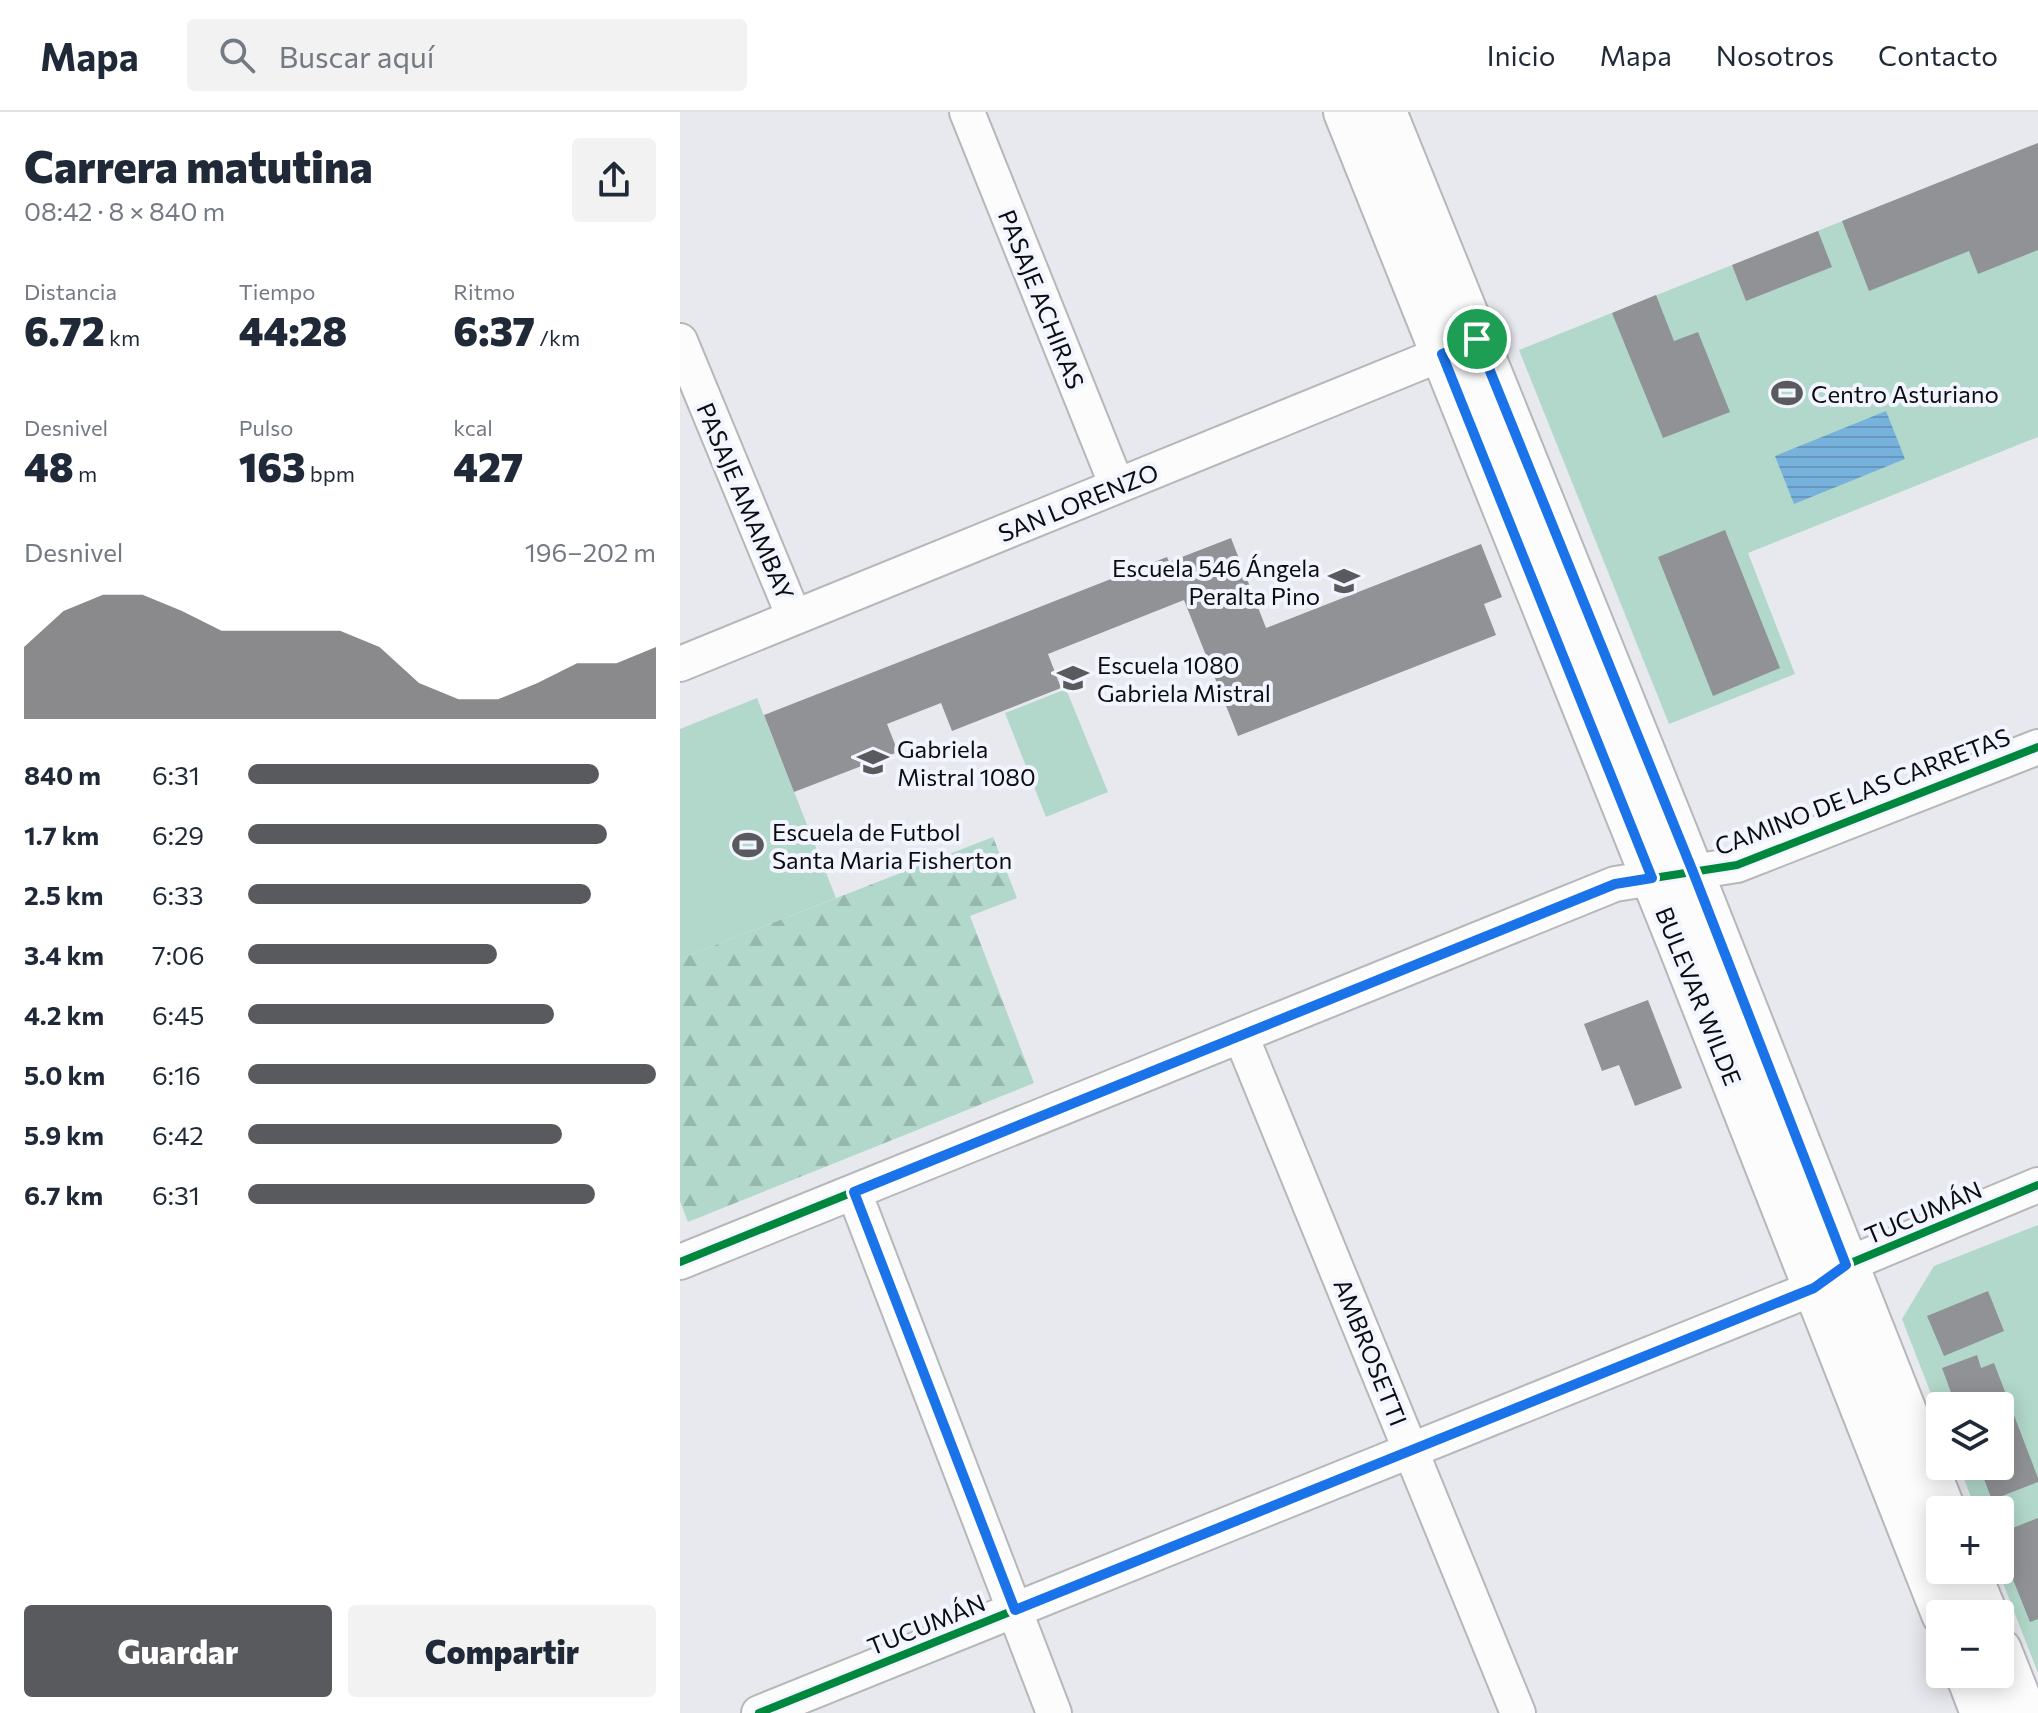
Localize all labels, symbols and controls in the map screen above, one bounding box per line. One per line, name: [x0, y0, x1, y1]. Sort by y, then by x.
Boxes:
search box: [187, 19, 747, 91]
text: Mapa: [40, 32, 139, 79]
icon: search: [215, 33, 259, 77]
text: Buscar aquí: [279, 37, 435, 74]
text: Inicio: [1487, 38, 1555, 72]
text: Mapa: [1599, 38, 1672, 72]
text: Nosotros: [1716, 38, 1834, 72]
text: Contacto: [1878, 38, 1998, 72]
text: Carrera matutina: [24, 138, 373, 192]
button: share: [572, 138, 656, 222]
text: 08:42 · 8 × 840 m: [24, 195, 225, 226]
street label: PASAJE ACHIRAS: [993, 205, 1091, 393]
text: Distancia: [24, 278, 117, 305]
text: Tiempo: [239, 278, 315, 305]
text: Ritmo: [453, 278, 515, 305]
text: 6.72: [24, 305, 105, 354]
text: 44:28: [239, 305, 347, 354]
text: 6:37: [453, 305, 535, 354]
pin: [1443, 305, 1511, 373]
icon: arrive: [1455, 317, 1499, 361]
text: km: [105, 324, 140, 351]
text: /km: [535, 324, 580, 351]
sports icon: Centro Asturiano: [1770, 376, 1804, 410]
place label: Centro Asturiano: [1811, 379, 1999, 408]
street label: PASAJE AMAMBAY: [691, 398, 801, 604]
text: Desnivel: [24, 414, 108, 441]
text: Pulso: [239, 414, 294, 441]
text: kcal: [453, 414, 493, 441]
text: 48: [24, 441, 74, 490]
text: 163: [239, 441, 305, 490]
text: 427: [453, 441, 523, 490]
street label: SAN LORENZO: [994, 457, 1162, 547]
text: m: [74, 460, 97, 487]
text: bpm: [305, 460, 355, 487]
text: Desnivel: [24, 536, 123, 567]
text: 196–202 m: [525, 536, 656, 567]
place label: Escuela 546 Ángela Peralta Pino: [1112, 553, 1320, 610]
school or university icon: Escuela 546 Ángela Peralta Pino: [1327, 564, 1361, 598]
place label: Escuela 1080 Gabriela Mistral: [1097, 650, 1271, 707]
school or university icon: Escuela 1080 Gabriela Mistral: [1056, 661, 1090, 695]
street label: CAMINO DE LAS CARRETAS: [1710, 721, 2014, 861]
place label: Gabriela Mistral 1080: [897, 734, 1036, 791]
school or university icon: Gabriela Mistral 1080: [856, 745, 890, 779]
text: 840 m: [24, 759, 101, 790]
text: 6:31: [152, 759, 200, 790]
place label: Escuela de Futbol Santa Maria Fisherton: [772, 817, 1012, 874]
text: 1.7 km: [24, 819, 99, 850]
text: 6:29: [152, 819, 204, 850]
sports icon: Escuela de Futbol Santa Maria Fisherton: [731, 828, 765, 862]
text: 2.5 km: [24, 879, 103, 910]
text: 6:33: [152, 879, 204, 910]
street label: BULEVAR WILDE: [1650, 903, 1748, 1089]
text: 3.4 km: [24, 939, 104, 970]
text: 7:06: [152, 939, 205, 970]
text: 4.2 km: [24, 999, 104, 1030]
text: 6:45: [152, 999, 204, 1030]
text: 5.0 km: [24, 1059, 105, 1090]
text: 6:16: [152, 1059, 201, 1090]
text: 5.9 km: [24, 1119, 104, 1150]
text: 6:42: [152, 1119, 204, 1150]
street label: TUCUMÁN: [1860, 1174, 1986, 1250]
text: 6.7 km: [24, 1179, 103, 1210]
text: 6:31: [152, 1179, 200, 1210]
street label: AMBROSETTI: [1328, 1274, 1414, 1430]
map controls: [1926, 1392, 2014, 1688]
button: layers: [1926, 1392, 2014, 1480]
button: +: [1926, 1496, 2014, 1584]
street label: TUCUMÁN: [863, 1587, 989, 1661]
button: −: [1926, 1600, 2014, 1688]
button: Guardar: [24, 1605, 332, 1697]
button: Compartir: [348, 1605, 656, 1697]

